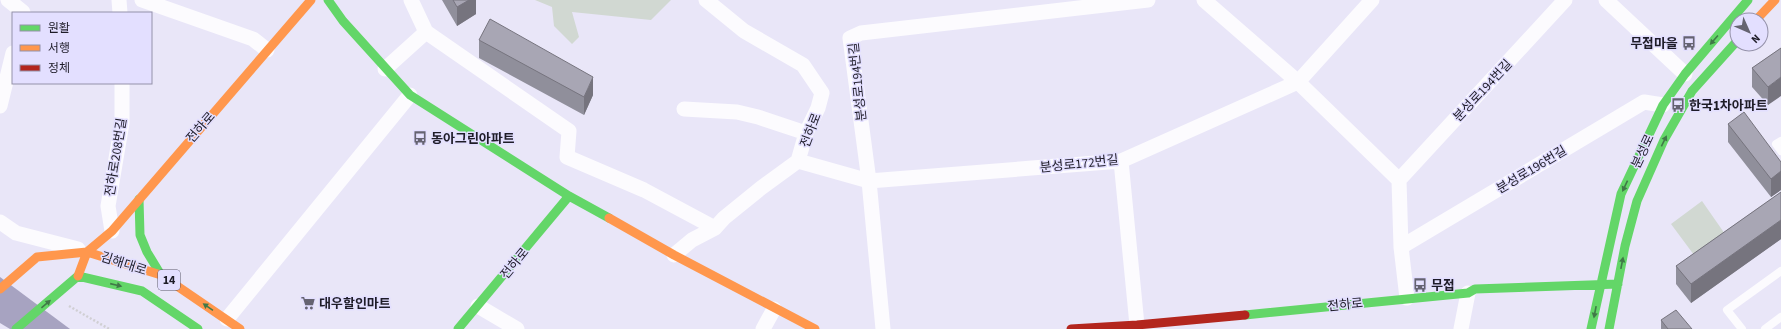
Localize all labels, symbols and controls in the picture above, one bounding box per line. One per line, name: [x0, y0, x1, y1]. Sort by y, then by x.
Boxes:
legend: [12, 12, 152, 84]
north arrow: [1729, 12, 1769, 52]
text: 원활: [48, 20, 70, 37]
text: N: [1748, 31, 1764, 47]
place label: 무접마을: [1630, 35, 1678, 53]
bus stop icon: 무접마을: [1681, 35, 1697, 51]
one-way arrow: [1709, 35, 1718, 45]
text: 서행: [48, 40, 70, 57]
street label: 분성로194번길: [845, 42, 871, 122]
street label: 분성로194번길: [1449, 56, 1516, 126]
text: 정체: [48, 60, 70, 77]
bus stop icon: 한국1차아파트: [1670, 97, 1686, 113]
place label: 한국1차아파트: [1689, 97, 1768, 115]
street label: 전하로: [182, 108, 219, 147]
street label: 전하로: [796, 110, 826, 150]
street label: 전하로208번길: [101, 117, 131, 198]
bus stop icon: 동아그린아파트: [412, 130, 428, 146]
place label: 동아그린아파트: [431, 130, 515, 148]
street label: 분성로: [1627, 131, 1659, 171]
one-way arrow: [1661, 135, 1667, 147]
street label: 분성로196번길: [1493, 142, 1570, 198]
street label: 분성로172번길: [1039, 151, 1119, 177]
one-way arrow: [1622, 180, 1628, 192]
street label: 전하로: [496, 244, 533, 283]
street label: 김해대로: [98, 248, 149, 280]
one-way arrow: [1619, 257, 1625, 269]
road number: 14: [158, 270, 180, 290]
bus stop icon: 무접: [1412, 277, 1428, 293]
place label: 무접: [1431, 277, 1455, 295]
one-way arrow: [110, 283, 122, 289]
street label: 전하로: [1326, 294, 1364, 316]
supermarket icon: 대우할인마트: [300, 295, 316, 311]
place label: 대우할인마트: [319, 295, 391, 313]
one-way arrow: [41, 299, 51, 308]
one-way arrow: [203, 303, 213, 311]
one-way arrow: [1591, 306, 1597, 318]

